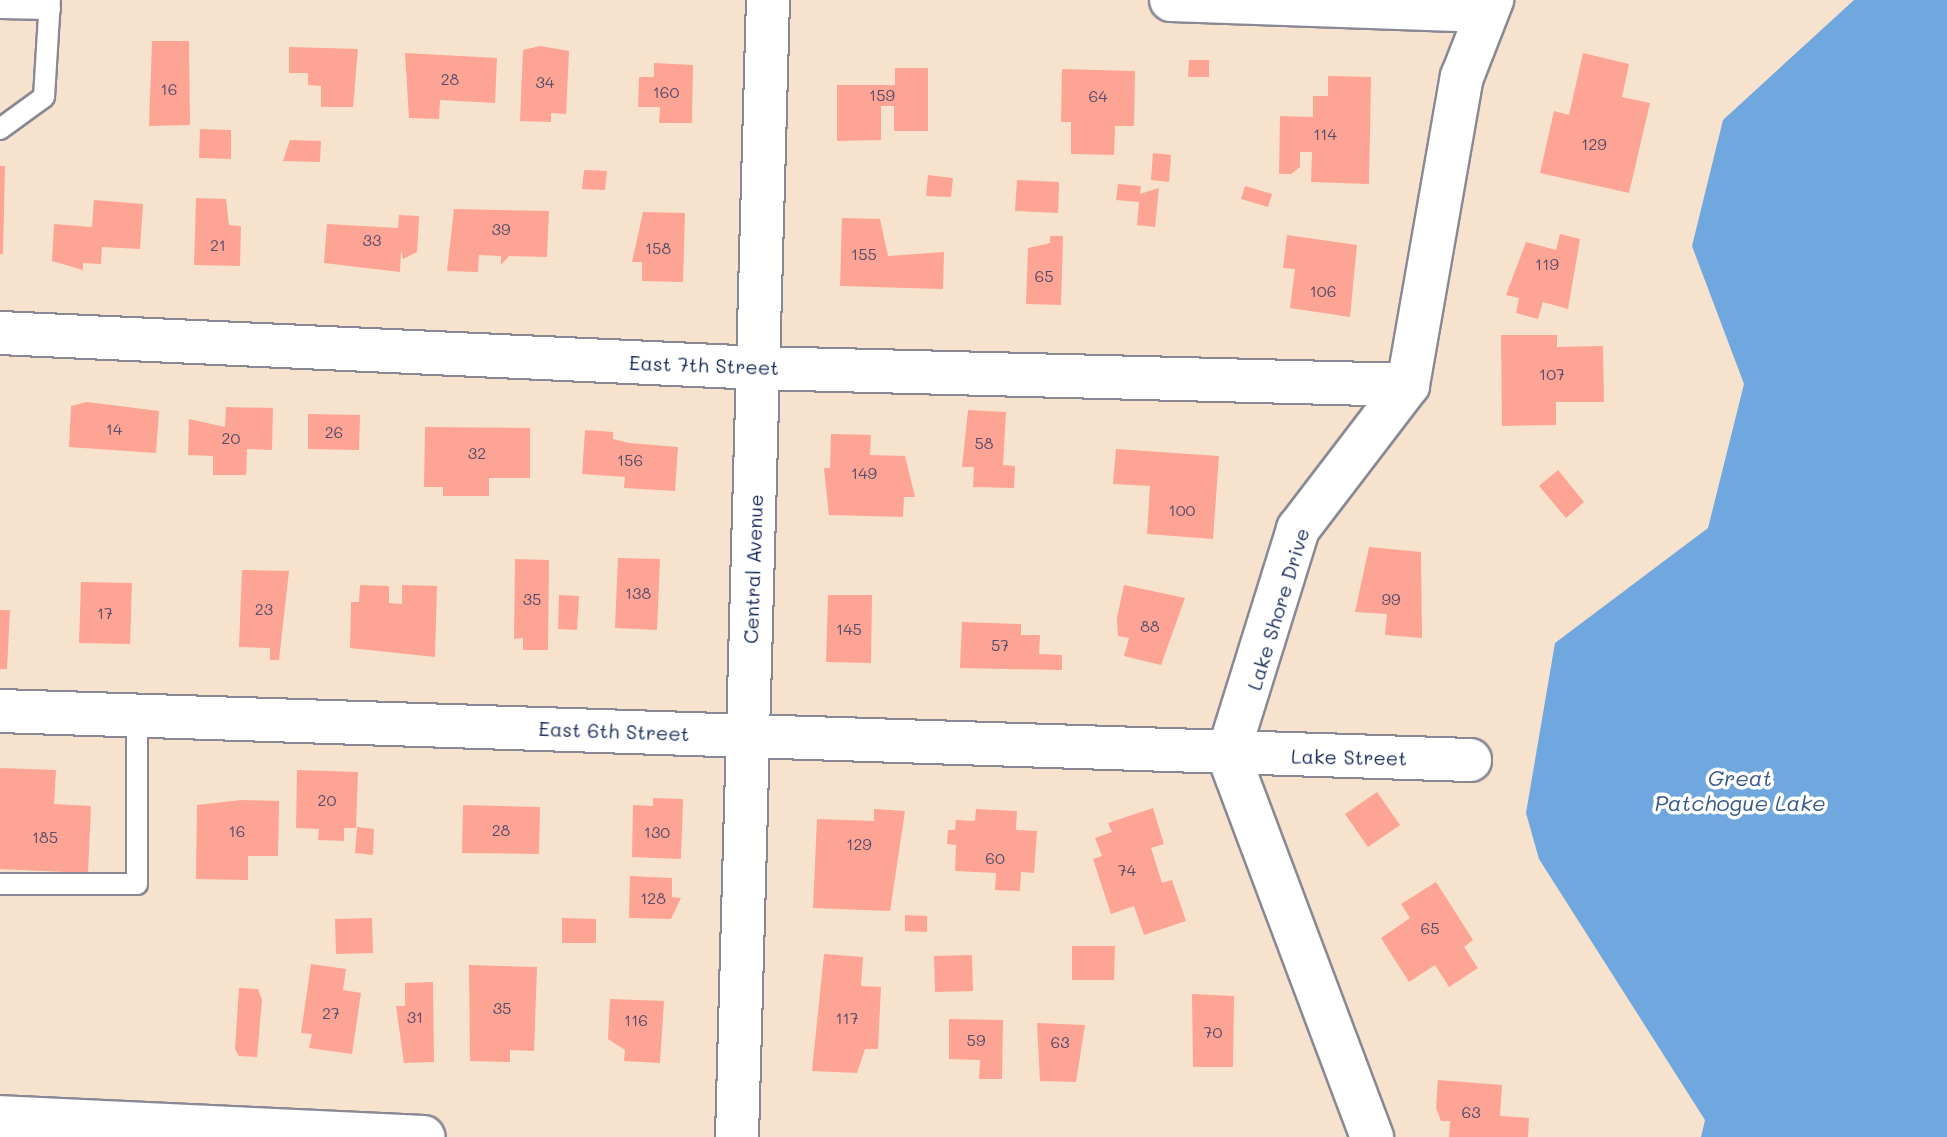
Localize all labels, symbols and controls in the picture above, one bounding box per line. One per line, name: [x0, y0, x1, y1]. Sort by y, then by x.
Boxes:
house number: 28: [441, 69, 459, 89]
house number: 34: [536, 72, 554, 92]
house number: 16: [161, 79, 177, 99]
house number: 160: [653, 82, 679, 102]
house number: 159: [869, 85, 895, 105]
house number: 64: [1088, 86, 1108, 106]
house number: 114: [1313, 124, 1337, 144]
house number: 129: [1581, 134, 1607, 154]
house number: 39: [492, 219, 510, 239]
house number: 33: [363, 230, 381, 250]
house number: 21: [210, 235, 226, 255]
house number: 158: [645, 238, 671, 258]
house number: 155: [851, 244, 877, 264]
house number: 119: [1535, 254, 1559, 274]
house number: 65: [1035, 266, 1053, 286]
house number: 106: [1310, 281, 1336, 301]
street label: East 7th Street: [629, 350, 779, 380]
house number: 107: [1539, 364, 1565, 384]
house number: 14: [106, 419, 122, 439]
house number: 26: [325, 422, 343, 442]
house number: 20: [222, 428, 240, 448]
house number: 58: [974, 433, 994, 453]
house number: 32: [468, 443, 486, 463]
house number: 156: [617, 450, 643, 470]
house number: 149: [851, 463, 877, 483]
street label: Central Avenue: [738, 494, 768, 644]
house number: 100: [1169, 500, 1195, 520]
street label: Lake Shore Drive: [1242, 525, 1314, 693]
house number: 138: [625, 583, 651, 603]
house number: 35: [523, 589, 541, 609]
house number: 99: [1382, 589, 1400, 609]
house number: 23: [255, 599, 273, 619]
house number: 17: [97, 603, 113, 623]
house number: 88: [1140, 616, 1160, 636]
house number: 145: [836, 619, 862, 639]
house number: 57: [991, 635, 1009, 655]
street label: East 6th Street: [538, 716, 690, 746]
street label: Lake Street: [1291, 744, 1407, 770]
water label: Great Patchogue Lake: [1654, 764, 1826, 816]
house number: 20: [318, 790, 336, 810]
house number: 28: [492, 820, 510, 840]
house number: 16: [229, 821, 245, 841]
house number: 130: [644, 822, 670, 842]
house number: 185: [32, 827, 58, 847]
house number: 129: [846, 834, 872, 854]
house number: 60: [985, 848, 1005, 868]
house number: 74: [1118, 860, 1136, 880]
house number: 128: [640, 888, 666, 908]
house number: 65: [1421, 918, 1439, 938]
house number: 35: [493, 998, 511, 1018]
house number: 27: [322, 1003, 340, 1023]
house number: 31: [407, 1007, 423, 1027]
house number: 117: [835, 1008, 859, 1028]
house number: 116: [624, 1010, 648, 1030]
house number: 70: [1204, 1022, 1222, 1042]
house number: 59: [967, 1030, 985, 1050]
house number: 63: [1050, 1032, 1070, 1052]
house number: 63: [1461, 1102, 1481, 1122]

